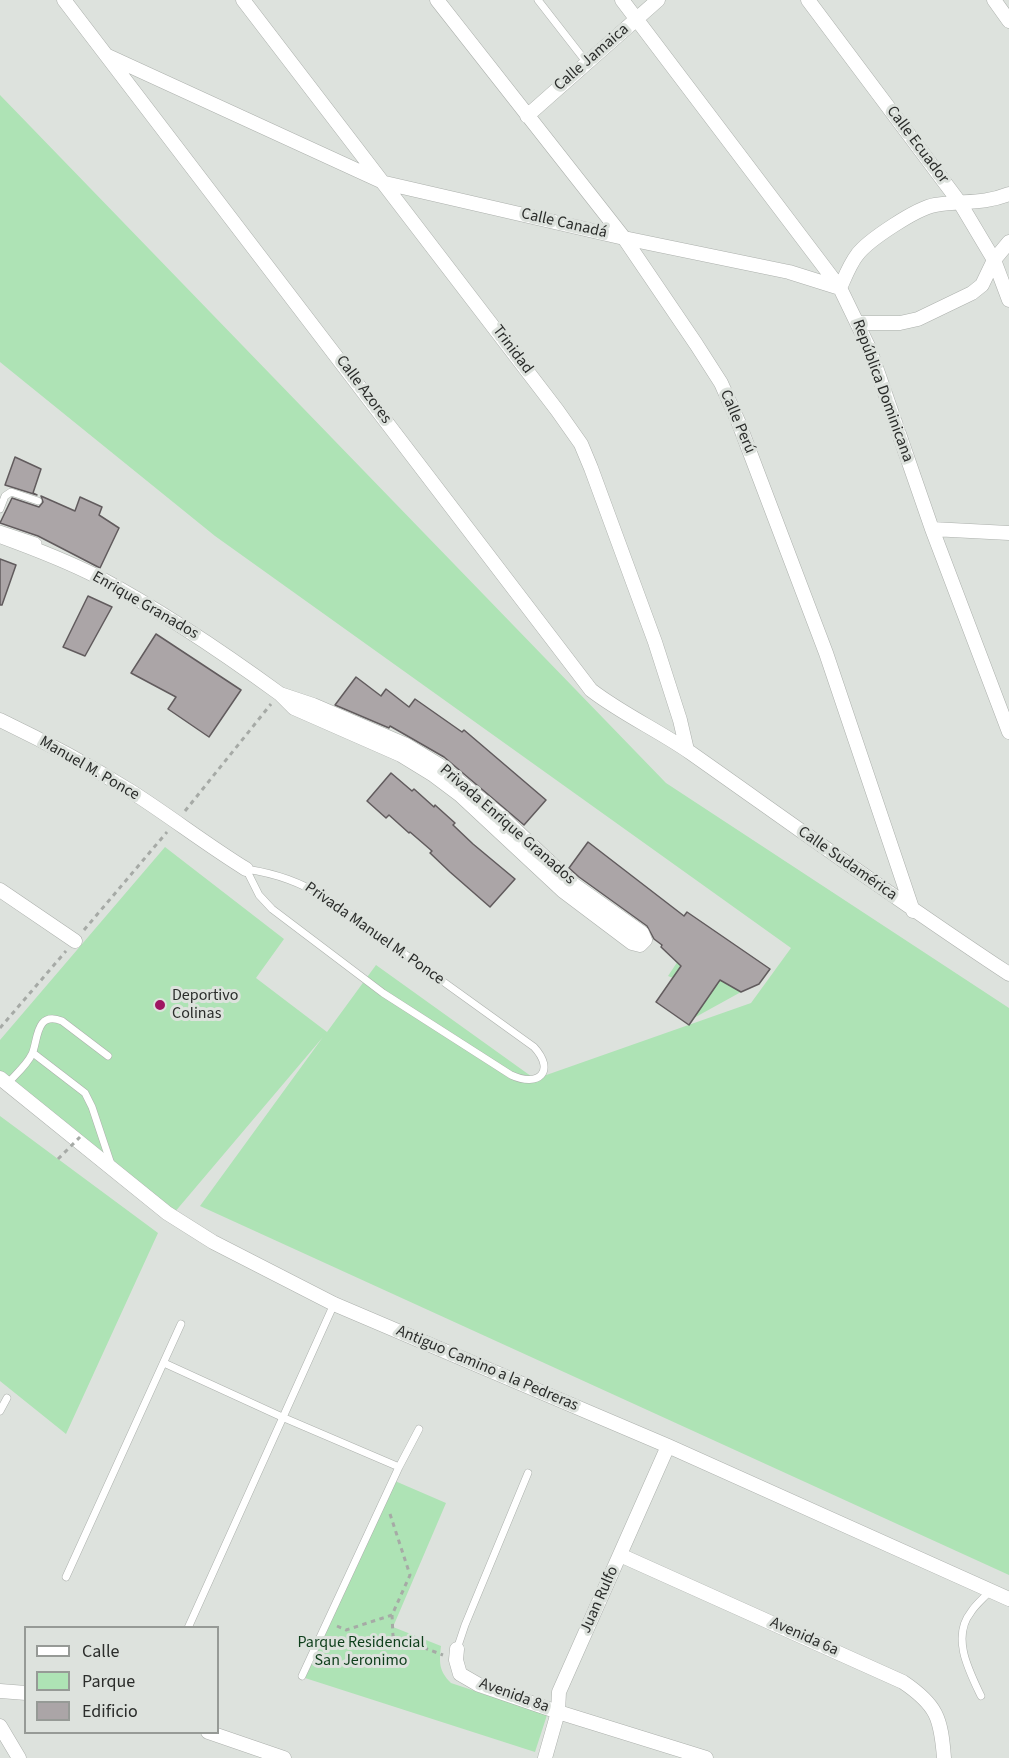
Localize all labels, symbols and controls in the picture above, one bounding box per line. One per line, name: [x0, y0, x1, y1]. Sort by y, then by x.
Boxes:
street label: Calle Jamaica: [551, 20, 633, 96]
street label: Calle Ecuador: [882, 103, 952, 187]
street label: Calle Canadá: [519, 205, 609, 243]
street label: República Dominicana: [847, 317, 917, 465]
street label: Trinidad: [488, 322, 536, 378]
street label: Calle Azores: [331, 352, 395, 428]
street label: Calle Perú: [715, 387, 759, 457]
street label: Enrique Granados: [88, 568, 202, 644]
street label: Manuel M. Ponce: [36, 733, 142, 805]
street label: Privada Enrique Granados: [435, 761, 579, 889]
street label: Calle Sudamérica: [794, 823, 900, 905]
street label: Privada Manuel M. Ponce: [300, 879, 448, 989]
place label: Deportivo Colinas: [172, 986, 238, 1024]
marker: Deportivo Colinas: [153, 998, 167, 1012]
street label: Antiguo Camino a la Pedreras: [393, 1322, 581, 1416]
street label: Juan Rulfo: [577, 1563, 623, 1637]
street label: Avenida 6a: [767, 1613, 841, 1661]
legend: [24, 1626, 219, 1734]
park label: Parque Residencial San Jeronimo: [297, 1633, 425, 1671]
text: Calle: [82, 1639, 119, 1664]
text: Parque: [82, 1669, 135, 1694]
street label: Avenida 8a: [477, 1675, 551, 1717]
text: Edificio: [82, 1699, 138, 1724]

